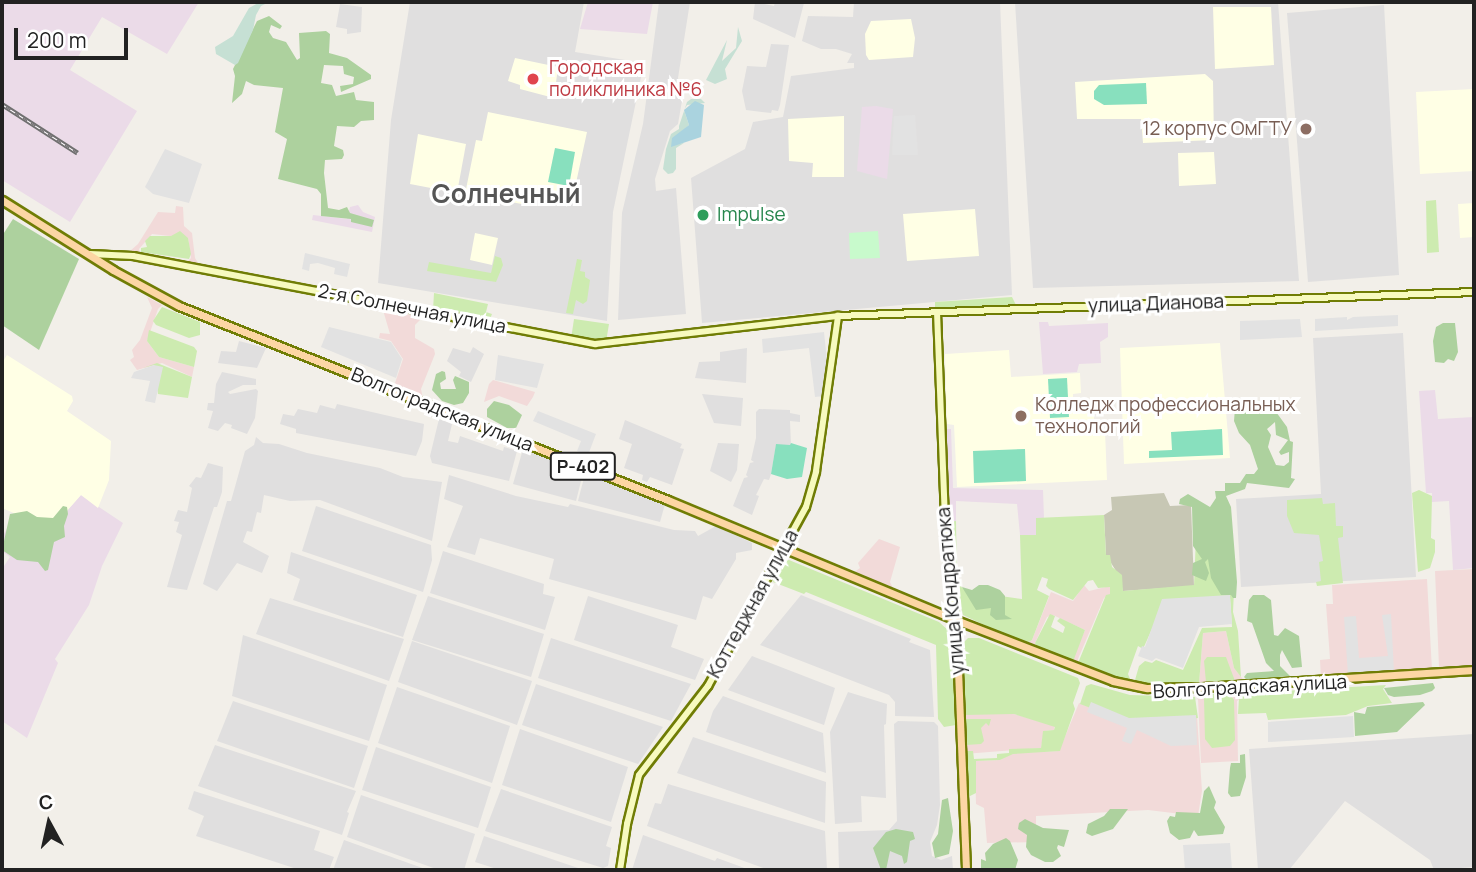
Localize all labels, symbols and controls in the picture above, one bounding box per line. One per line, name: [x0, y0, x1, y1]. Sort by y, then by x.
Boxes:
scale bar: [18, 14, 131, 58]
text: 200 m: [27, 26, 87, 54]
place label: Городская поликлиника №6: [549, 57, 702, 101]
marker: Городская поликлиника №6: [523, 69, 543, 89]
place label: 12 корпус ОмГТУ: [1142, 118, 1292, 140]
marker: 12 корпус ОмГТУ: [1298, 121, 1314, 137]
district label: Солнечный: [431, 178, 581, 210]
place label: Impulse: [717, 204, 786, 226]
marker: Impulse: [695, 207, 711, 223]
street label: 2-я Солнечная улица: [316, 280, 508, 338]
street label: улица Дианова: [1088, 290, 1224, 318]
street label: Волгоградская улица: [348, 363, 536, 457]
place label: Колледж профессиональных технологий: [1035, 394, 1296, 438]
marker: Колледж профессиональных технологий: [1013, 408, 1029, 424]
road number: Р-402: [550, 452, 616, 480]
street label: улица Кондратюка: [932, 506, 970, 676]
street label: Коттеджная улица: [703, 526, 803, 682]
street label: Волгоградская улица: [1152, 671, 1348, 703]
north arrow: [14, 788, 84, 858]
text: С: [37, 788, 55, 816]

